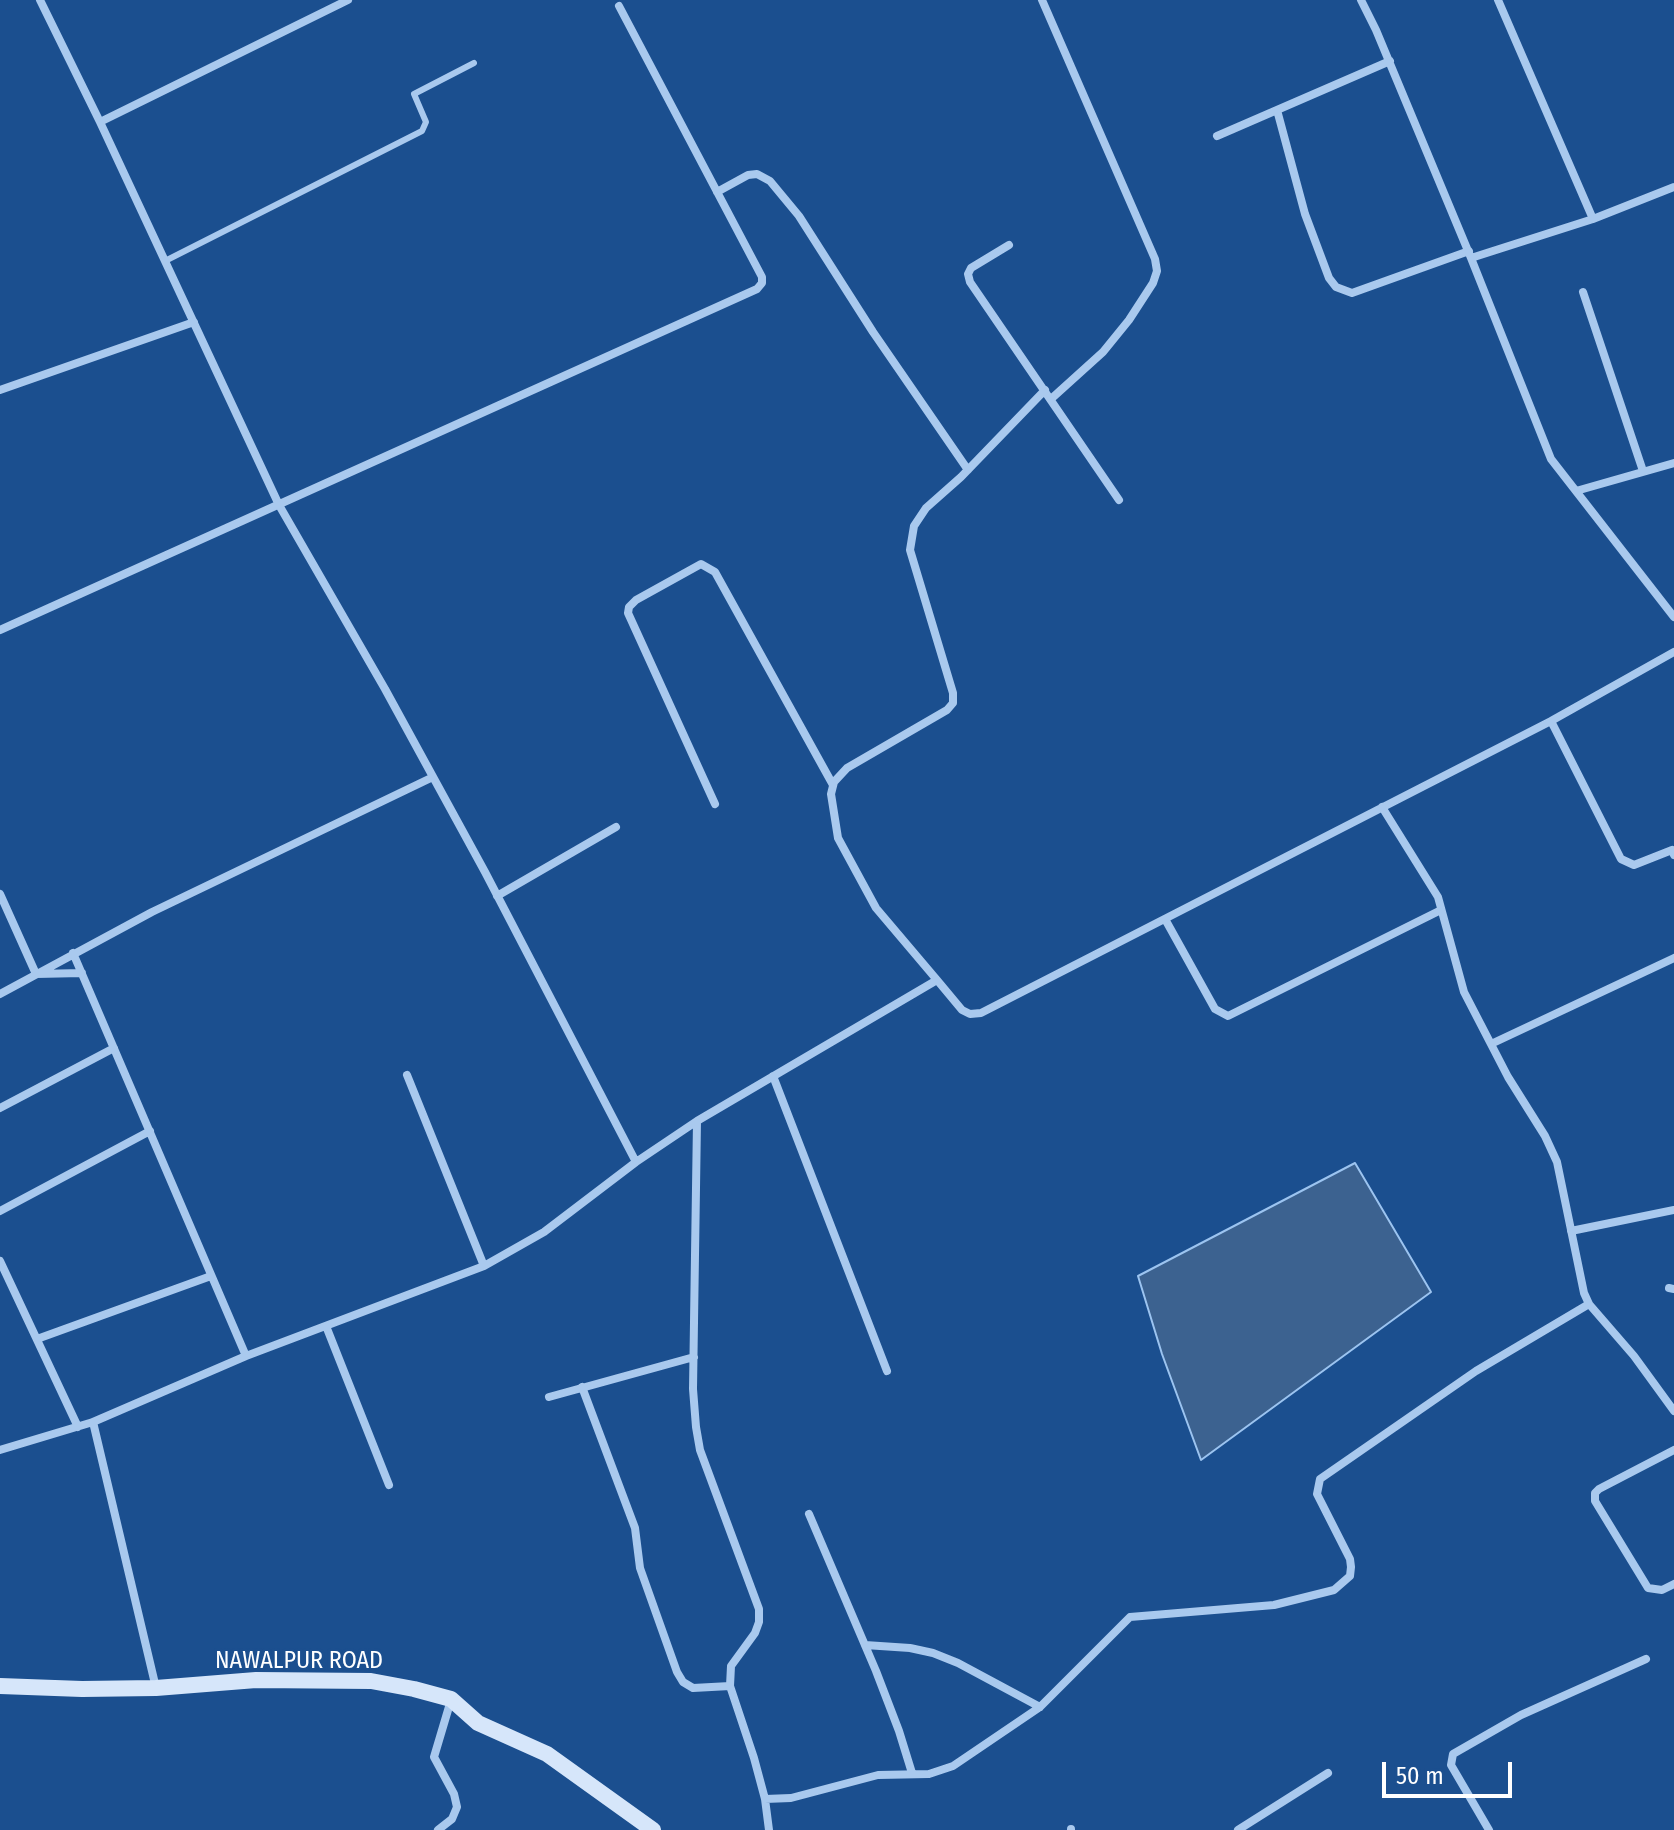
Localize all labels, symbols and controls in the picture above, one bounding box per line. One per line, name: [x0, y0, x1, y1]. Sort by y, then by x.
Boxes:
street label: NAWALPUR ROAD: [215, 1647, 383, 1675]
scale bar: [1386, 1746, 1516, 1796]
text: 50 m: [1396, 1762, 1444, 1790]

